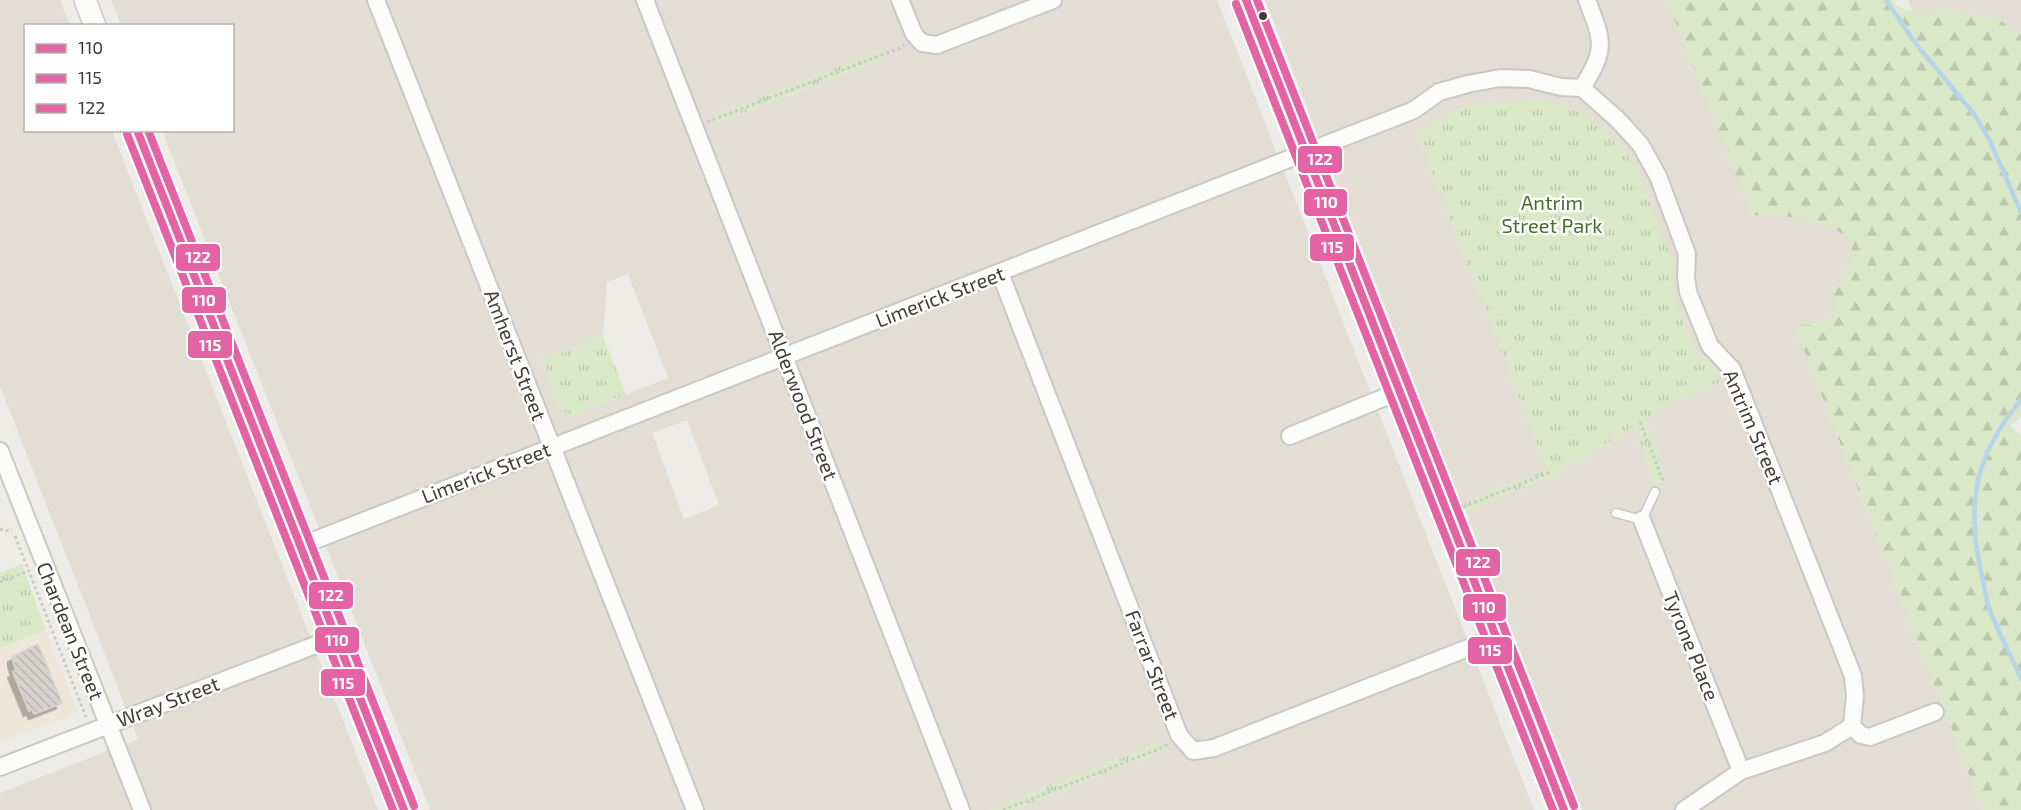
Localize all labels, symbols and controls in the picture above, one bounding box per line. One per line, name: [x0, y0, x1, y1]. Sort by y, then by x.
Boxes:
unlabelled marker: [1257, 10, 1269, 22]
legend: [24, 24, 234, 132]
text: 110: [78, 36, 103, 58]
text: 115: [78, 66, 102, 88]
text: 122: [78, 96, 105, 118]
line badge: 122: [1297, 145, 1343, 174]
text: 122: [1307, 149, 1333, 168]
line badge: 110: [1303, 188, 1348, 217]
park label: Antrim Street Park: [1502, 190, 1602, 237]
text: 110: [1314, 192, 1338, 211]
line badge: 115: [1309, 233, 1355, 262]
text: 115: [1321, 237, 1343, 256]
line badge: 122: [175, 243, 221, 272]
text: 122: [185, 247, 211, 266]
street label: Limerick Street: [872, 260, 1008, 332]
line badge: 110: [181, 286, 227, 314]
street label: Amherst Street: [480, 286, 552, 424]
text: 110: [192, 290, 216, 309]
street label: Alderwood Street: [764, 326, 844, 484]
line badge: 115: [187, 330, 233, 359]
text: 115: [199, 335, 221, 354]
street label: Antrim Street: [1719, 366, 1789, 488]
street label: Limerick Street: [418, 436, 554, 508]
line badge: 122: [1455, 548, 1501, 577]
text: 122: [1465, 552, 1491, 571]
street label: Chardean Street: [32, 558, 110, 703]
line badge: 122: [308, 581, 354, 610]
text: 122: [318, 585, 344, 604]
street label: Tyrone Place: [1659, 587, 1725, 704]
line badge: 110: [1462, 593, 1507, 622]
text: 110: [1472, 597, 1496, 616]
street label: Farrar Street: [1121, 606, 1185, 723]
line badge: 110: [314, 626, 360, 654]
text: 110: [325, 630, 349, 649]
line badge: 115: [1467, 636, 1513, 665]
text: 115: [1479, 640, 1501, 659]
line badge: 115: [320, 668, 366, 697]
street label: Wray Street: [113, 670, 223, 732]
text: 115: [332, 673, 354, 692]

